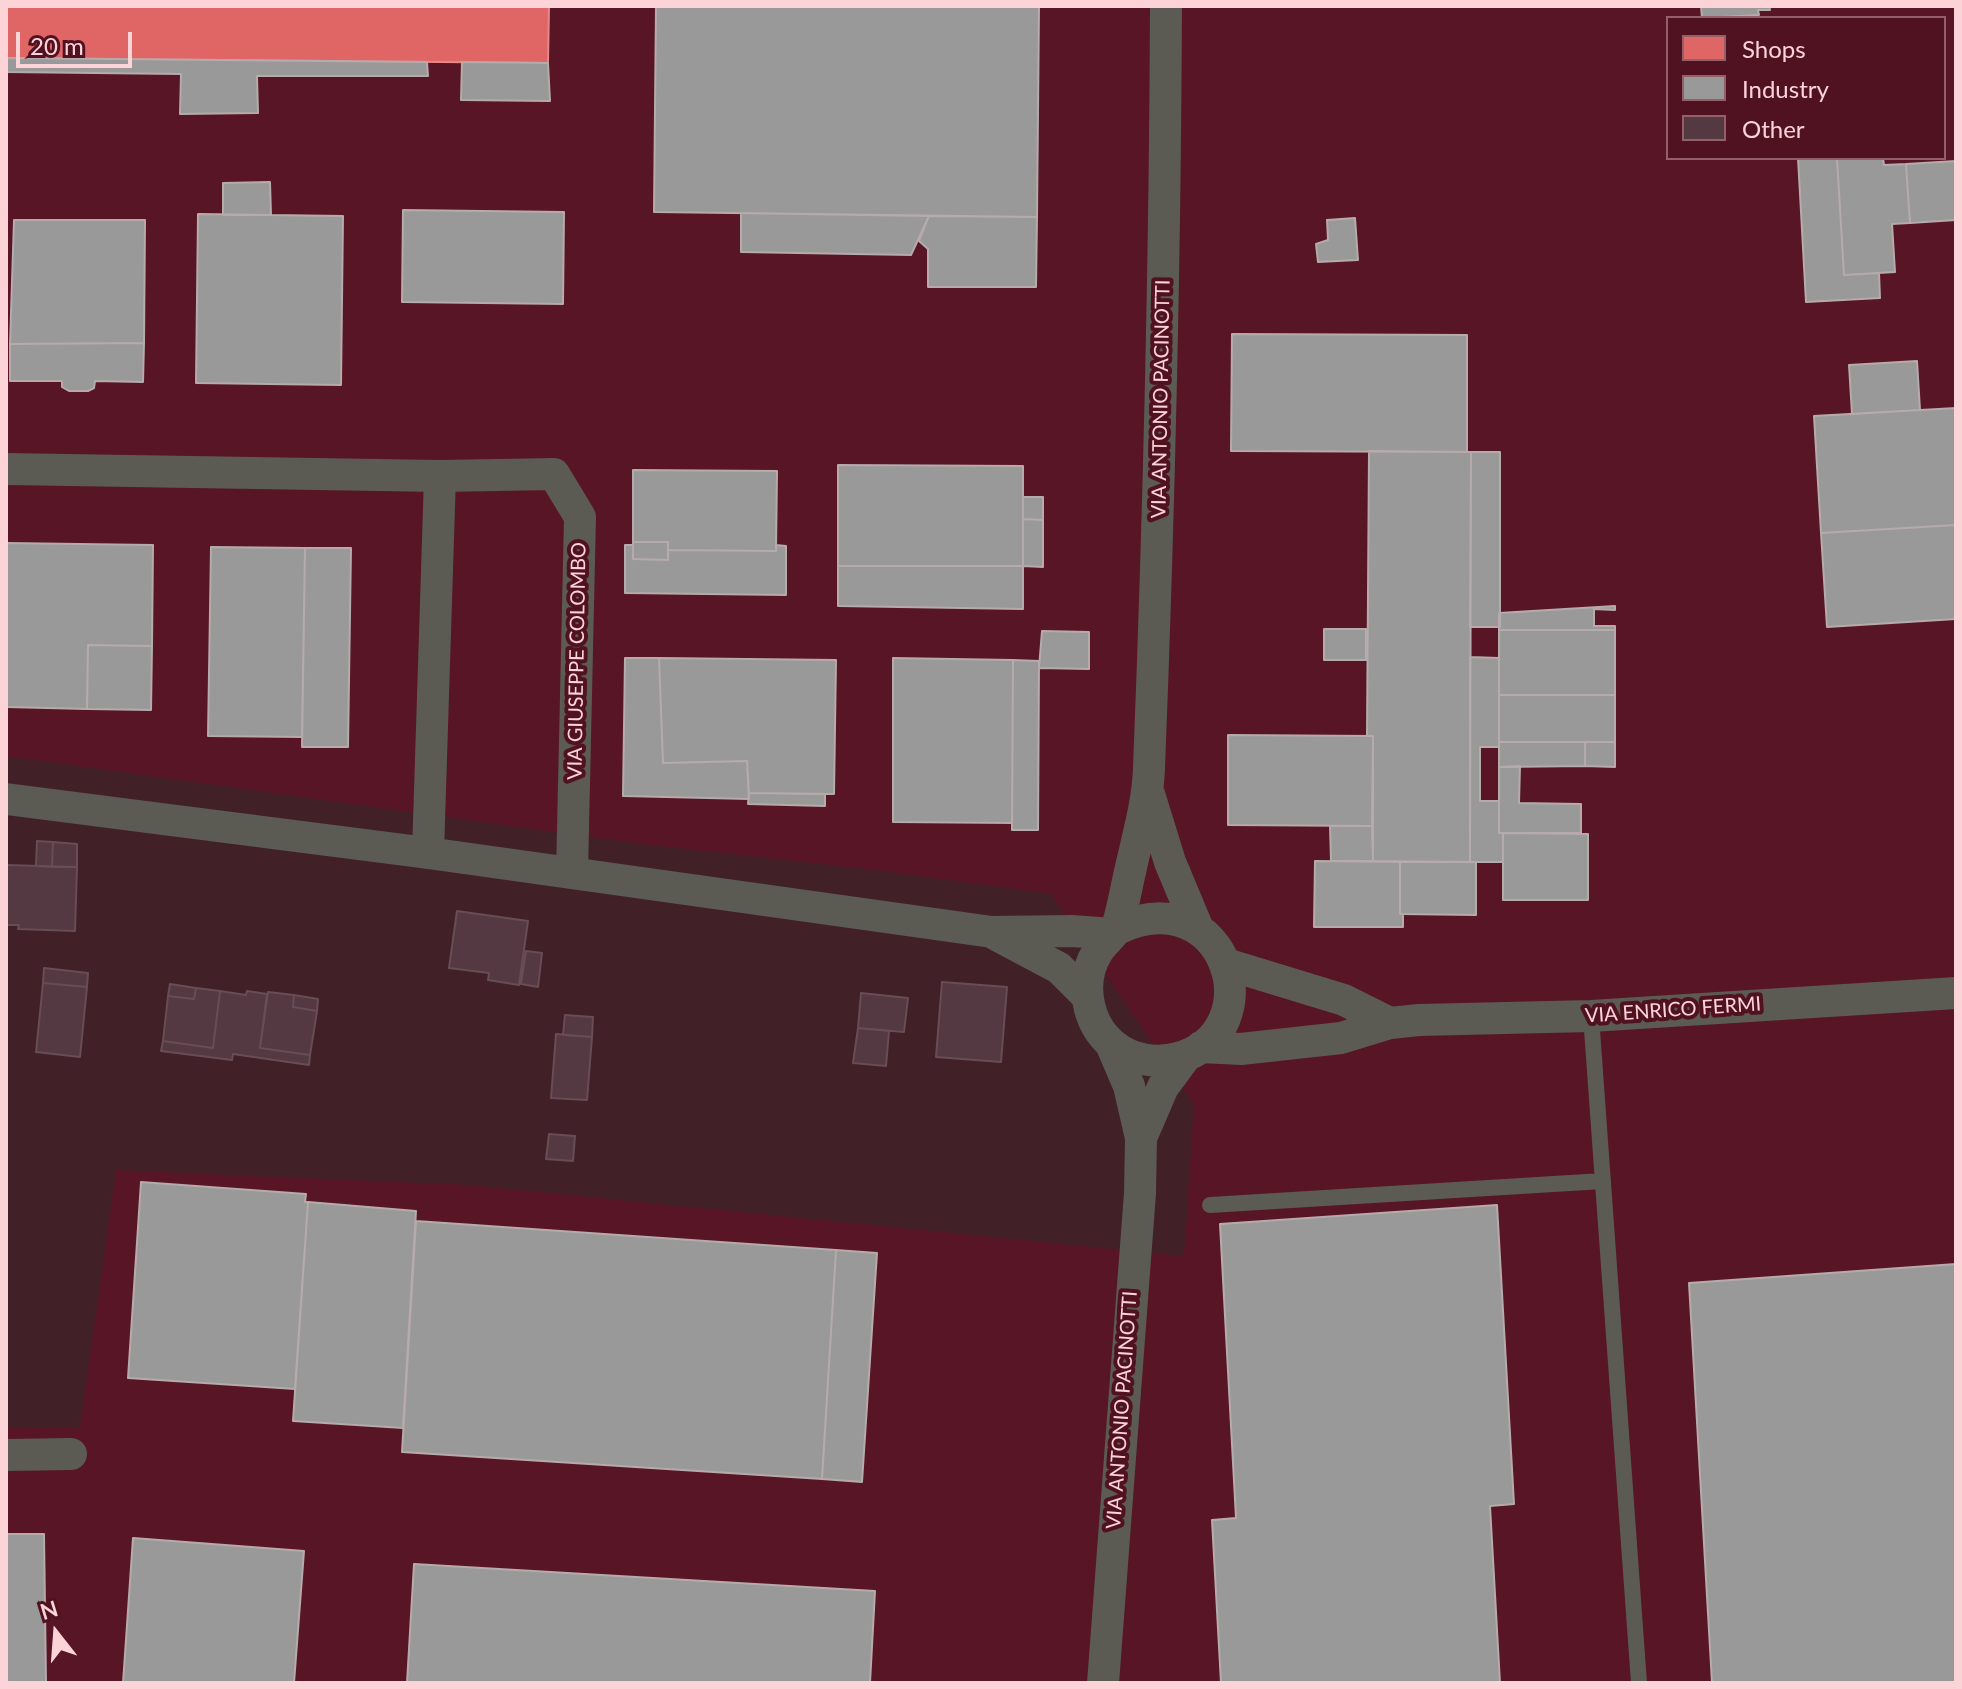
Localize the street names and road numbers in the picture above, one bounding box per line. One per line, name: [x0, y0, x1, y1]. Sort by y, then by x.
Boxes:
street label: VIA ANTONIO PACINOTTI: [1147, 279, 1175, 519]
street label: VIA GIUSEPPE COLOMBO: [563, 542, 591, 780]
street label: VIA ENRICO FERMI: [1584, 992, 1762, 1028]
street label: VIA ANTONIO PACINOTTI: [1102, 1290, 1142, 1530]

